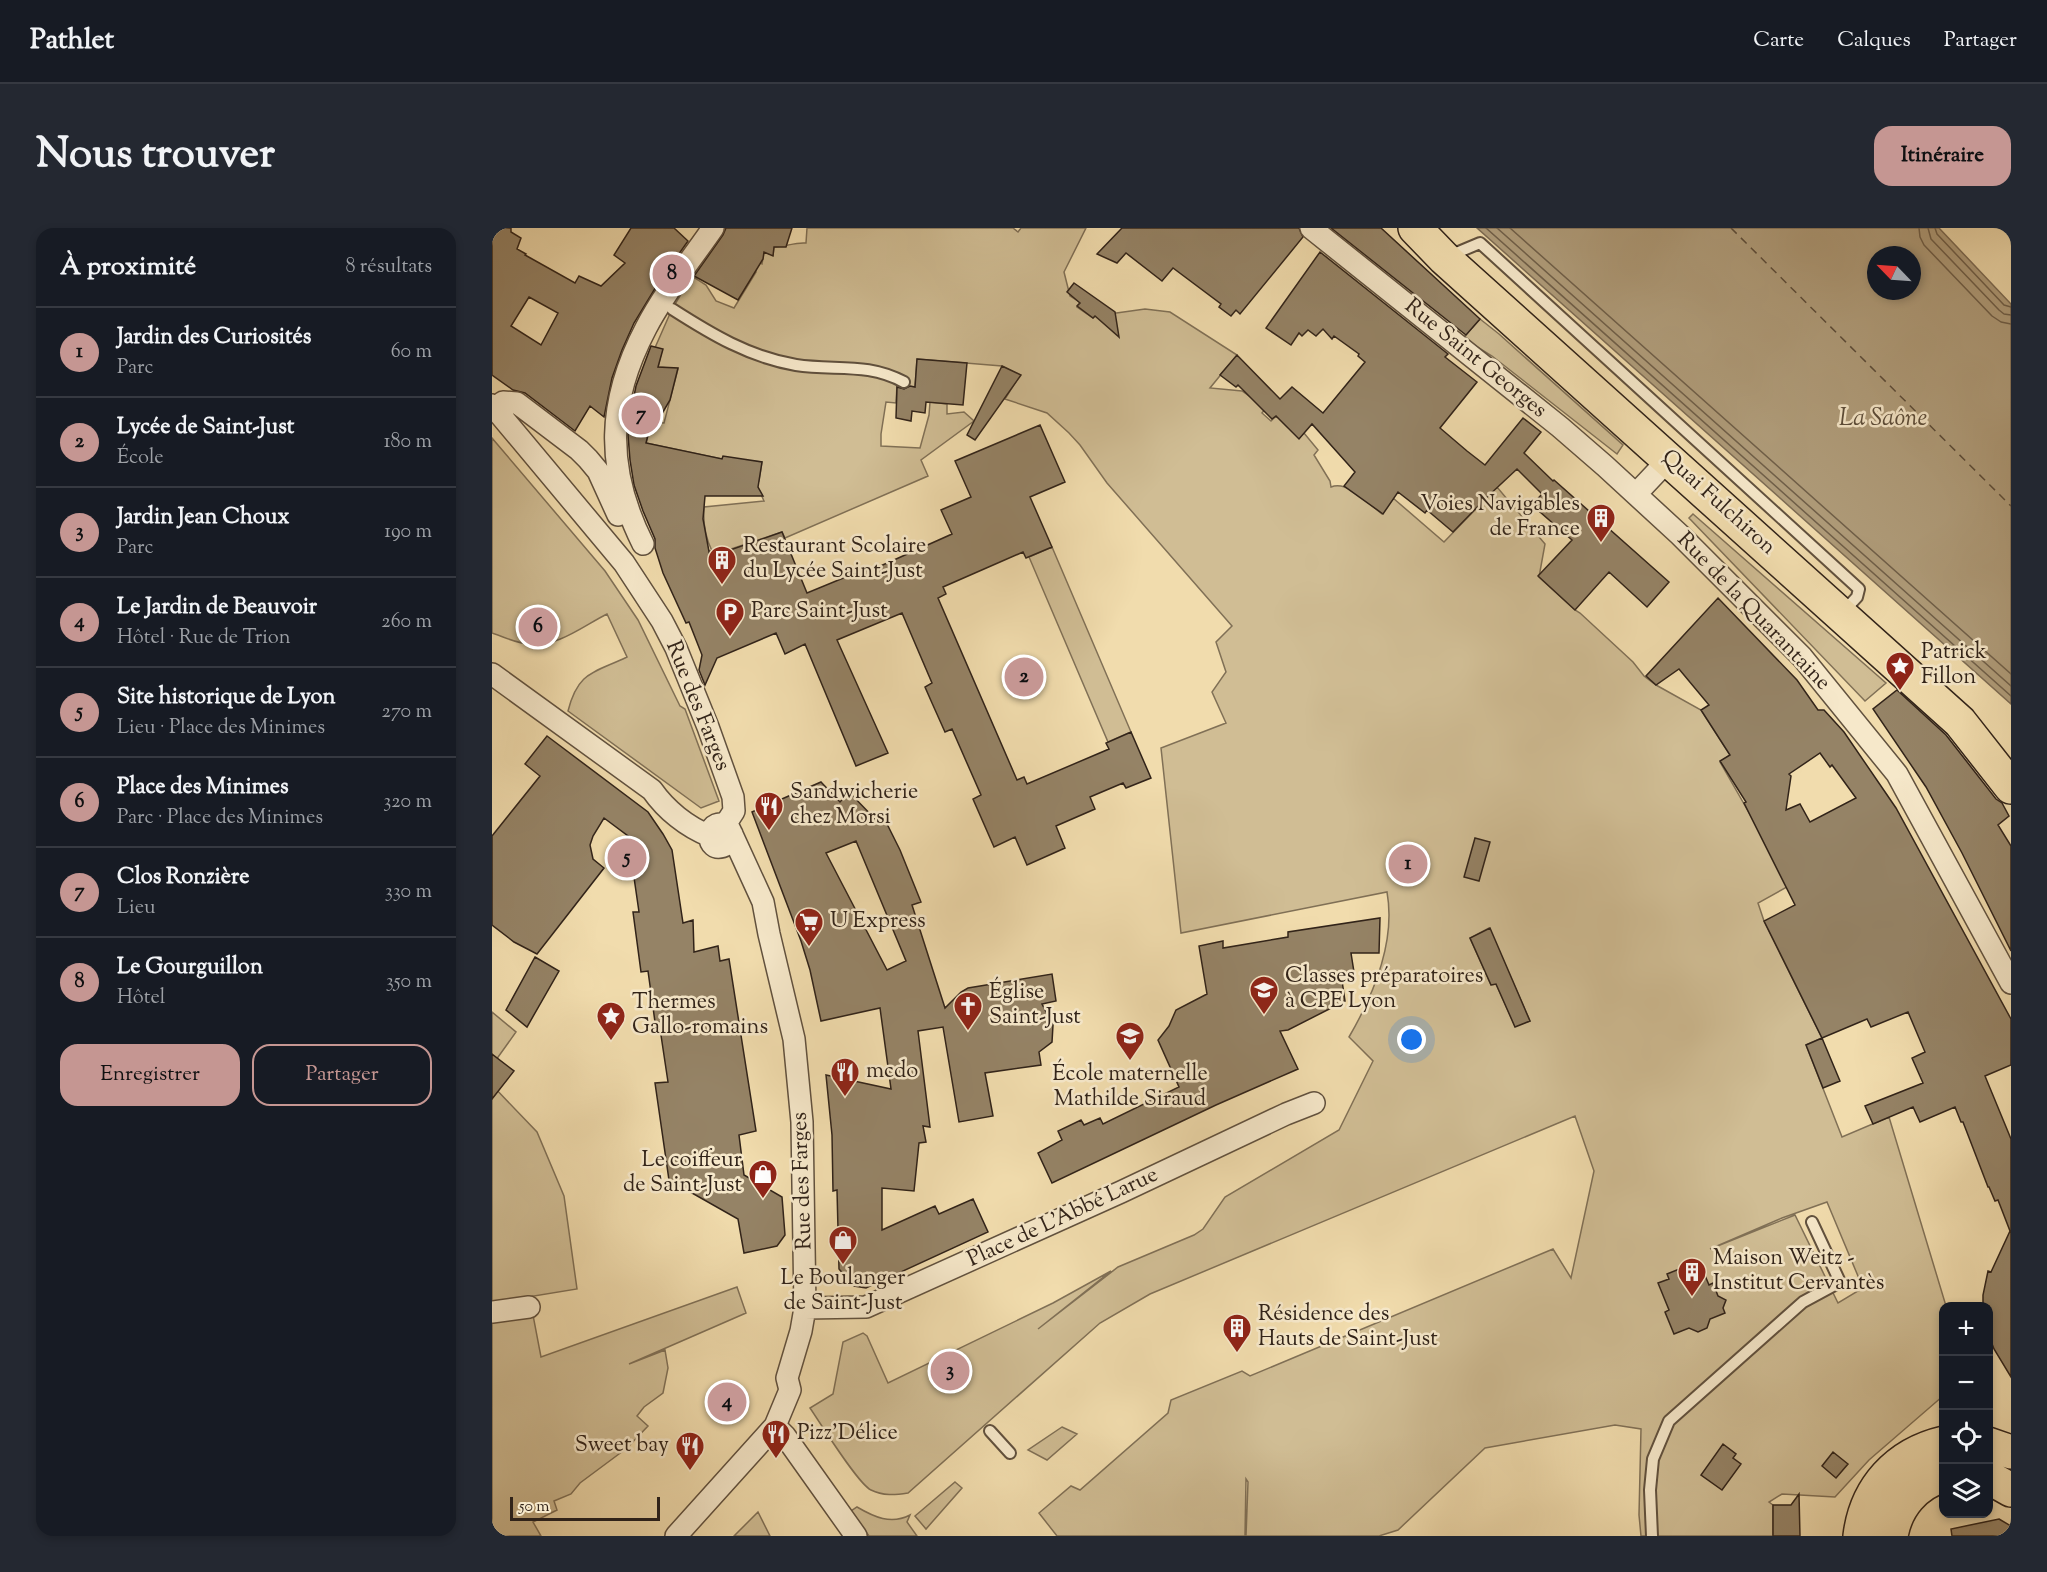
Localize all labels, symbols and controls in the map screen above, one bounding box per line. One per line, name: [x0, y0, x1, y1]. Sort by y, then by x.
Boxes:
text: Pathlet: [30, 21, 114, 61]
text: Carte: [1753, 26, 1804, 56]
text: Calques: [1837, 26, 1911, 56]
text: Partager: [1944, 26, 2017, 56]
text: Nous trouver: [36, 126, 275, 186]
button: Itinéraire: [1874, 126, 2011, 186]
north arrow: [1867, 246, 1921, 300]
text: À proximité: [60, 249, 196, 286]
pin: 8: [652, 252, 692, 296]
text: 8 résultats: [346, 253, 432, 282]
street label: Rue Saint Georges: [1397, 291, 1553, 427]
text: Jardin des Curiosités: [117, 322, 311, 354]
text: 1: [76, 338, 83, 367]
text: 60 m: [391, 338, 432, 367]
text: Parc: [117, 354, 153, 383]
pin: 7: [622, 392, 660, 438]
water label: La Saône: [1839, 402, 1927, 436]
text: Lycée de Saint-Just: [117, 412, 294, 444]
text: 2: [75, 428, 84, 457]
text: 180 m: [384, 428, 432, 457]
street label: Quai Fulchiron: [1653, 443, 1783, 563]
text: École: [117, 444, 164, 473]
place label: Voies Navigables de France: [1420, 489, 1580, 546]
text: Jardin Jean Choux: [117, 502, 290, 534]
building icon: Voies Navigables de France: [1585, 502, 1617, 544]
text: 3: [75, 518, 84, 547]
text: 190 m: [384, 518, 432, 547]
street label: Rue de la Quarantaine: [1669, 525, 1837, 699]
place label: Restaurant Scolaire du Lycée Saint-Just: [743, 531, 926, 588]
text: Parc: [117, 534, 153, 563]
building icon: Restaurant Scolaire du Lycée Saint-Just: [706, 544, 738, 586]
text: Le Jardin de Beauvoir: [117, 592, 317, 624]
parking icon: Parc Saint-Just: [714, 596, 746, 638]
place label: Parc Saint-Just: [751, 596, 888, 628]
pin: 6: [518, 604, 558, 650]
text: 4: [74, 608, 85, 637]
text: 260 m: [381, 608, 432, 637]
text: Hôtel · Rue de Trion: [117, 624, 291, 653]
street label: Rue des Farges: [656, 636, 738, 776]
place label: Patrick Fillon: [1921, 637, 1987, 694]
place icon: Patrick Fillon: [1884, 650, 1916, 692]
pin: 2: [1004, 654, 1044, 700]
text: Site historique de Lyon: [117, 682, 336, 714]
text: 5: [76, 698, 83, 727]
text: 270 m: [382, 698, 432, 727]
text: Lieu · Place des Minimes: [117, 714, 325, 743]
text: Place des Minimes: [117, 772, 289, 804]
place label: Sandwicherie chez Morsi: [790, 777, 918, 834]
text: 6: [75, 788, 84, 817]
text: 320 m: [383, 788, 432, 817]
restaurant icon: Sandwicherie chez Morsi: [753, 790, 785, 832]
text: Parc · Place des Minimes: [117, 804, 323, 833]
pin: 5: [608, 836, 646, 880]
pin: 1: [1388, 842, 1428, 886]
text: Clos Ronzière: [117, 862, 249, 894]
text: 7: [74, 878, 85, 907]
text: 330 m: [385, 878, 432, 907]
text: Lieu: [117, 894, 155, 923]
supermarket icon: U Express: [793, 906, 825, 948]
place label: U Express: [830, 906, 926, 938]
text: Le Gourguillon: [117, 952, 263, 984]
place label: Classes préparatoires à CPE Lyon: [1285, 961, 1483, 1018]
text: 8: [75, 968, 85, 997]
text: 350 m: [386, 968, 432, 997]
school or university icon: Classes préparatoires à CPE Lyon: [1248, 974, 1280, 1016]
place label: Église Saint-Just: [989, 976, 1081, 1034]
text: Hôtel: [117, 984, 165, 1013]
place label: Thermes Gallo-romains: [632, 987, 768, 1044]
church icon: Église Saint-Just: [952, 990, 984, 1032]
place icon: Thermes Gallo-romains: [595, 1000, 627, 1042]
school or university icon: École maternelle Mathilde Siraud: [1114, 1020, 1146, 1062]
your location: [1397, 1025, 1426, 1054]
button: Enregistrer: [60, 1044, 240, 1106]
button: Partager: [252, 1044, 432, 1106]
restaurant icon: mcdo: [829, 1056, 861, 1098]
place label: mcdo: [866, 1056, 918, 1088]
place label: École maternelle Mathilde Siraud: [1052, 1058, 1208, 1116]
street label: Rue des Farges: [785, 1111, 821, 1251]
place label: Le coiffeur de Saint-Just: [623, 1145, 742, 1202]
shop icon: Le coiffeur de Saint-Just: [747, 1158, 779, 1200]
street label: Place de L'Abbé Larue: [962, 1160, 1164, 1276]
shop icon: Le Boulanger de Saint-Just: [827, 1224, 859, 1266]
place label: Maison Weitz - Institut Cervantès: [1713, 1243, 1884, 1300]
building icon: Maison Weitz - Institut Cervantès: [1676, 1256, 1708, 1298]
place label: Le Boulanger de Saint-Just: [781, 1263, 905, 1320]
place label: Résidence des Hauts de Saint-Just: [1258, 1299, 1438, 1356]
map controls: [1939, 1302, 1993, 1518]
button: +: [1939, 1302, 1993, 1356]
building icon: Résidence des Hauts de Saint-Just: [1221, 1312, 1253, 1354]
pin: 3: [930, 1348, 970, 1394]
button: −: [1939, 1356, 1993, 1410]
pin: 4: [708, 1380, 746, 1424]
button: locate: [1939, 1410, 1993, 1464]
restaurant icon: Pizz'Délice: [760, 1418, 792, 1460]
place label: Pizz'Délice: [797, 1418, 898, 1450]
place label: Sweet bay: [575, 1430, 669, 1462]
restaurant icon: Sweet bay: [674, 1430, 706, 1472]
button: layers: [1939, 1464, 1993, 1518]
scale bar: [510, 1494, 660, 1522]
text: 50 m: [519, 1496, 550, 1519]

